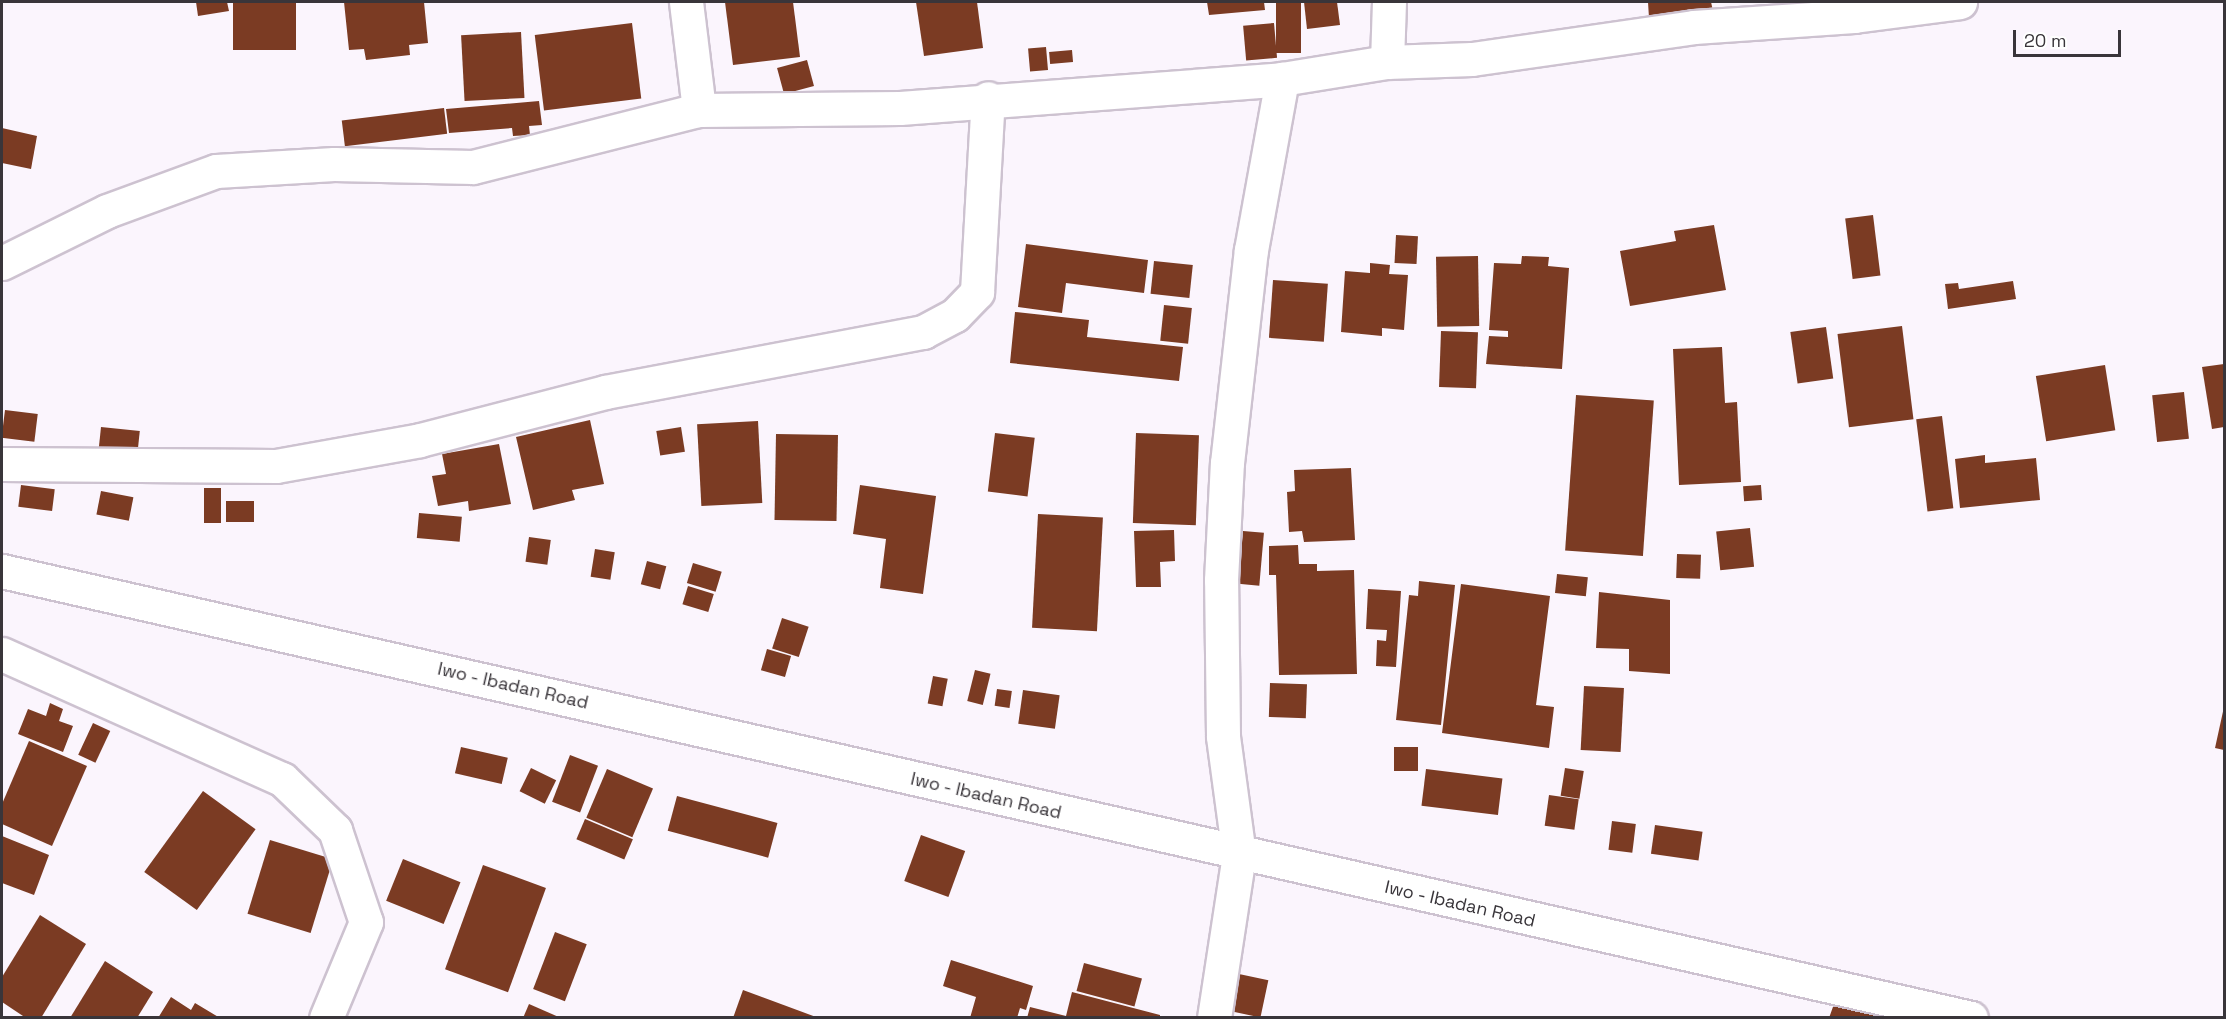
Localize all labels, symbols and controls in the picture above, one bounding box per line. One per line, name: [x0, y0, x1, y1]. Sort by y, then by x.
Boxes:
scale bar: [2016, 18, 2124, 56]
text: 20 m: [2024, 29, 2067, 52]
street label: Iwo - Ibadan Road: [435, 658, 591, 714]
street label: Iwo - Ibadan Road: [908, 768, 1064, 824]
street label: Iwo - Ibadan Road: [1382, 876, 1538, 932]

